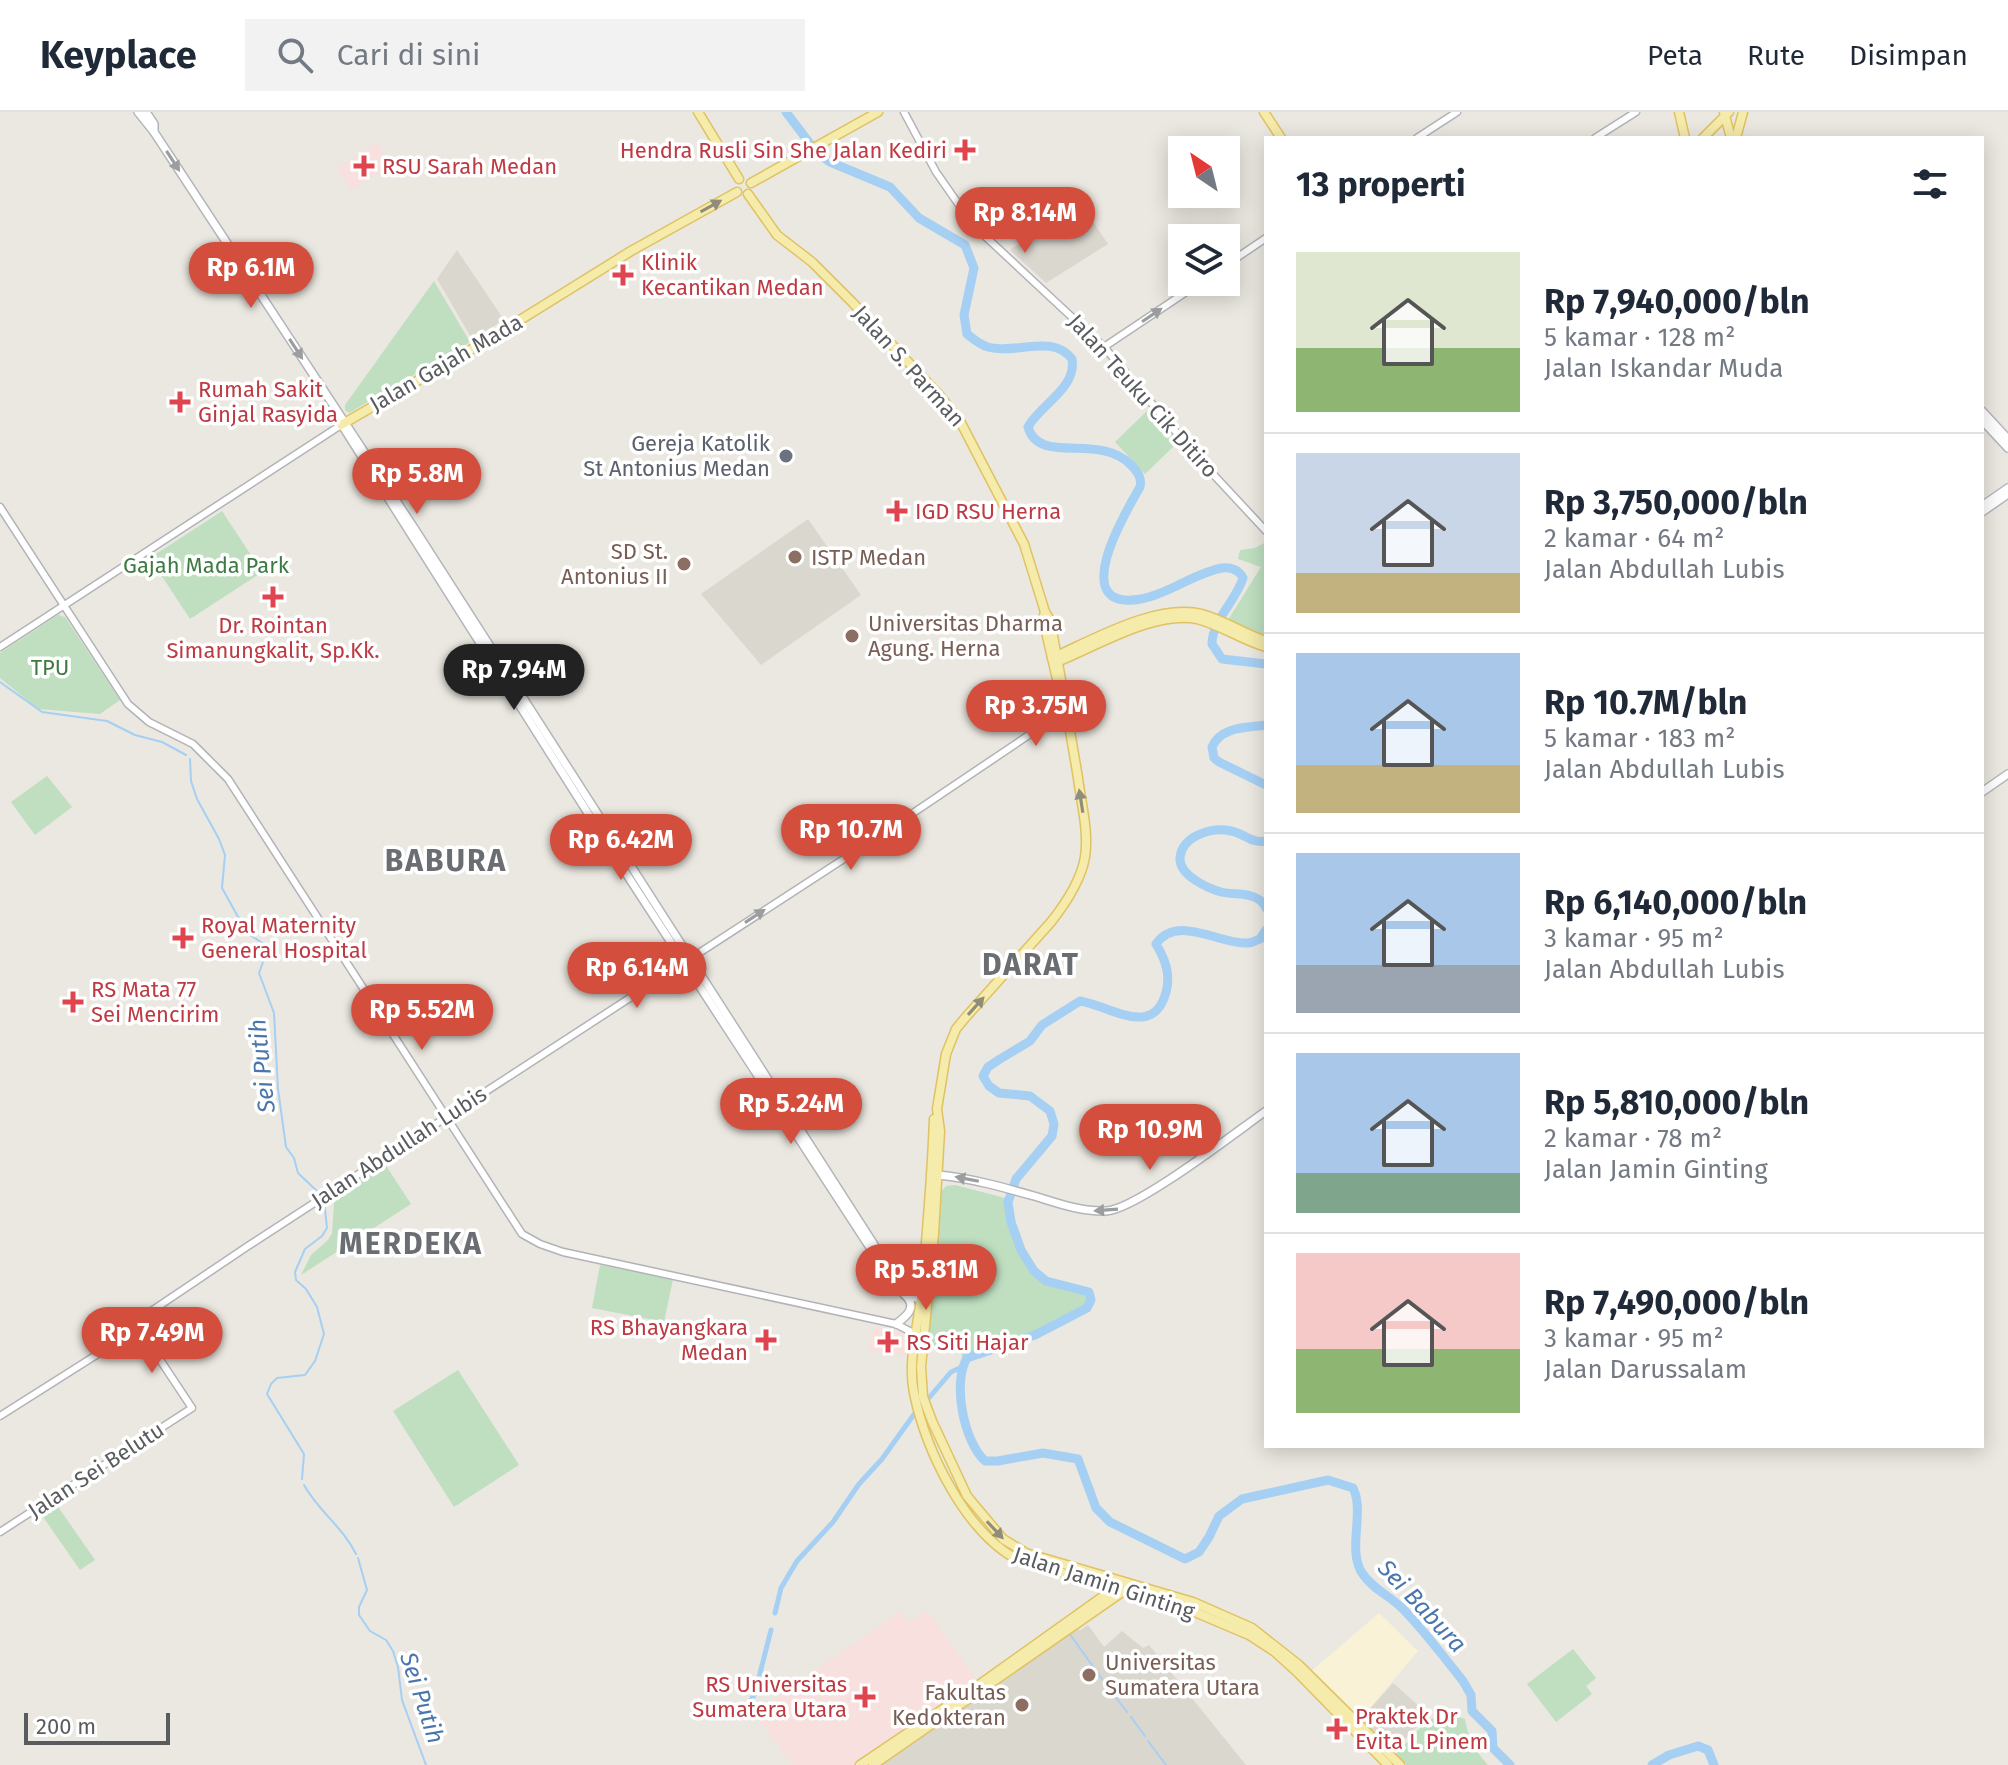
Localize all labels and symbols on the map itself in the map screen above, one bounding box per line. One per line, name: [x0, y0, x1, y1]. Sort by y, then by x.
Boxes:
north arrow: [1168, 136, 1240, 208]
place label: Hendra Rusli Sin She Jalan Kediri: [620, 137, 947, 164]
marker: Hendra Rusli Sin She Jalan Kediri: [954, 139, 976, 161]
one-way arrow: [166, 151, 181, 172]
place label: RSU Sarah Medan: [382, 153, 557, 180]
marker: RSU Sarah Medan: [353, 155, 375, 177]
pin: Rp 8.14M: [942, 187, 1108, 255]
one-way arrow: [700, 199, 722, 213]
pin: Rp 6.1M: [177, 242, 325, 310]
place label: Klinik Kecantikan Medan: [641, 249, 824, 301]
marker: Klinik Kecantikan Medan: [612, 264, 634, 286]
street label: Jalan S. Parman: [847, 300, 971, 432]
one-way arrow: [1142, 307, 1163, 322]
street label: Jalan Gajah Mada: [365, 308, 527, 418]
street label: Jalan Teuku Cik Ditiro: [1062, 309, 1224, 483]
one-way arrow: [288, 339, 303, 360]
place label: Rumah Sakit Ginjal Rasyida: [198, 376, 338, 428]
marker: Rumah Sakit Ginjal Rasyida: [169, 391, 191, 413]
place label: Gereja Katolik St Antonius Medan: [583, 430, 771, 482]
marker: Gereja Katolik St Antonius Medan: [777, 447, 795, 465]
pin: Rp 5.8M: [343, 448, 491, 516]
place label: IGD RSU Herna: [915, 498, 1061, 525]
marker: IGD RSU Herna: [886, 500, 908, 522]
place label: SD St. Antonius II: [561, 538, 668, 590]
place label: ISTP Medan: [811, 544, 926, 571]
marker: ISTP Medan: [786, 548, 804, 566]
park label: Gajah Mada Park: [123, 552, 290, 579]
marker: SD St. Antonius II: [675, 555, 693, 573]
marker: Dr. Rointan Simanungkalit, Sp.Kk.: [262, 586, 284, 608]
place label: Universitas Dharma Agung. Herna: [868, 610, 1063, 662]
place label: Dr. Rointan Simanungkalit, Sp.Kk.: [166, 612, 380, 664]
marker: Universitas Dharma Agung. Herna: [843, 627, 861, 645]
pin: Rp 7.94M: [431, 644, 597, 712]
park label: TPU: [31, 654, 69, 681]
pin: Rp 3.75M: [953, 680, 1119, 748]
one-way arrow: [1074, 788, 1087, 813]
pin: Rp 10.7M: [768, 804, 934, 872]
pin: Rp 6.42M: [538, 814, 704, 882]
district label: BABURA: [385, 843, 507, 879]
one-way arrow: [744, 909, 766, 923]
place label: Royal Maternity General Hospital: [201, 912, 367, 964]
marker: Royal Maternity General Hospital: [172, 927, 194, 949]
pin: Rp 6.14M: [554, 942, 720, 1010]
district label: DARAT: [982, 947, 1080, 983]
place label: RS Mata 77 Sei Mencirim: [91, 976, 219, 1028]
pin: Rp 5.52M: [339, 984, 505, 1052]
marker: RS Mata 77 Sei Mencirim: [62, 991, 84, 1013]
one-way arrow: [967, 996, 984, 1016]
water label: Sei Putih: [243, 1018, 281, 1115]
pin: Rp 5.24M: [708, 1078, 874, 1146]
street label: Jalan Abdullah Lubis: [306, 1080, 492, 1214]
pin: Rp 10.9M: [1067, 1104, 1233, 1172]
one-way arrow: [954, 1172, 979, 1185]
one-way arrow: [1093, 1204, 1118, 1217]
district label: MERDEKA: [339, 1226, 483, 1262]
pin: Rp 5.81M: [843, 1244, 1009, 1312]
pin: Rp 7.49M: [69, 1307, 235, 1375]
place label: RS Bhayangkara Medan: [590, 1314, 748, 1366]
marker: RS Bhayangkara Medan: [755, 1329, 777, 1351]
place label: RS Siti Hajar: [906, 1329, 1029, 1356]
marker: RS Siti Hajar: [877, 1331, 899, 1353]
street label: Jalan Sei Belutu: [23, 1416, 169, 1524]
one-way arrow: [985, 1520, 1003, 1539]
street label: Jalan Jamin Ginting: [1010, 1541, 1199, 1625]
water label: Sei Babura: [1371, 1553, 1472, 1658]
water label: Sei Putih: [394, 1648, 450, 1747]
place label: Universitas Sumatera Utara: [1105, 1649, 1260, 1701]
marker: Universitas Sumatera Utara: [1080, 1666, 1098, 1684]
place label: RS Universitas Sumatera Utara: [692, 1671, 847, 1723]
place label: Fakultas Kedokteran: [892, 1679, 1006, 1731]
marker: RS Universitas Sumatera Utara: [854, 1686, 876, 1708]
marker: Fakultas Kedokteran: [1013, 1696, 1031, 1714]
place label: Praktek Dr Evita L Pinem: [1355, 1703, 1488, 1755]
scale bar: [24, 1709, 170, 1745]
marker: Praktek Dr Evita L Pinem: [1326, 1718, 1348, 1740]

